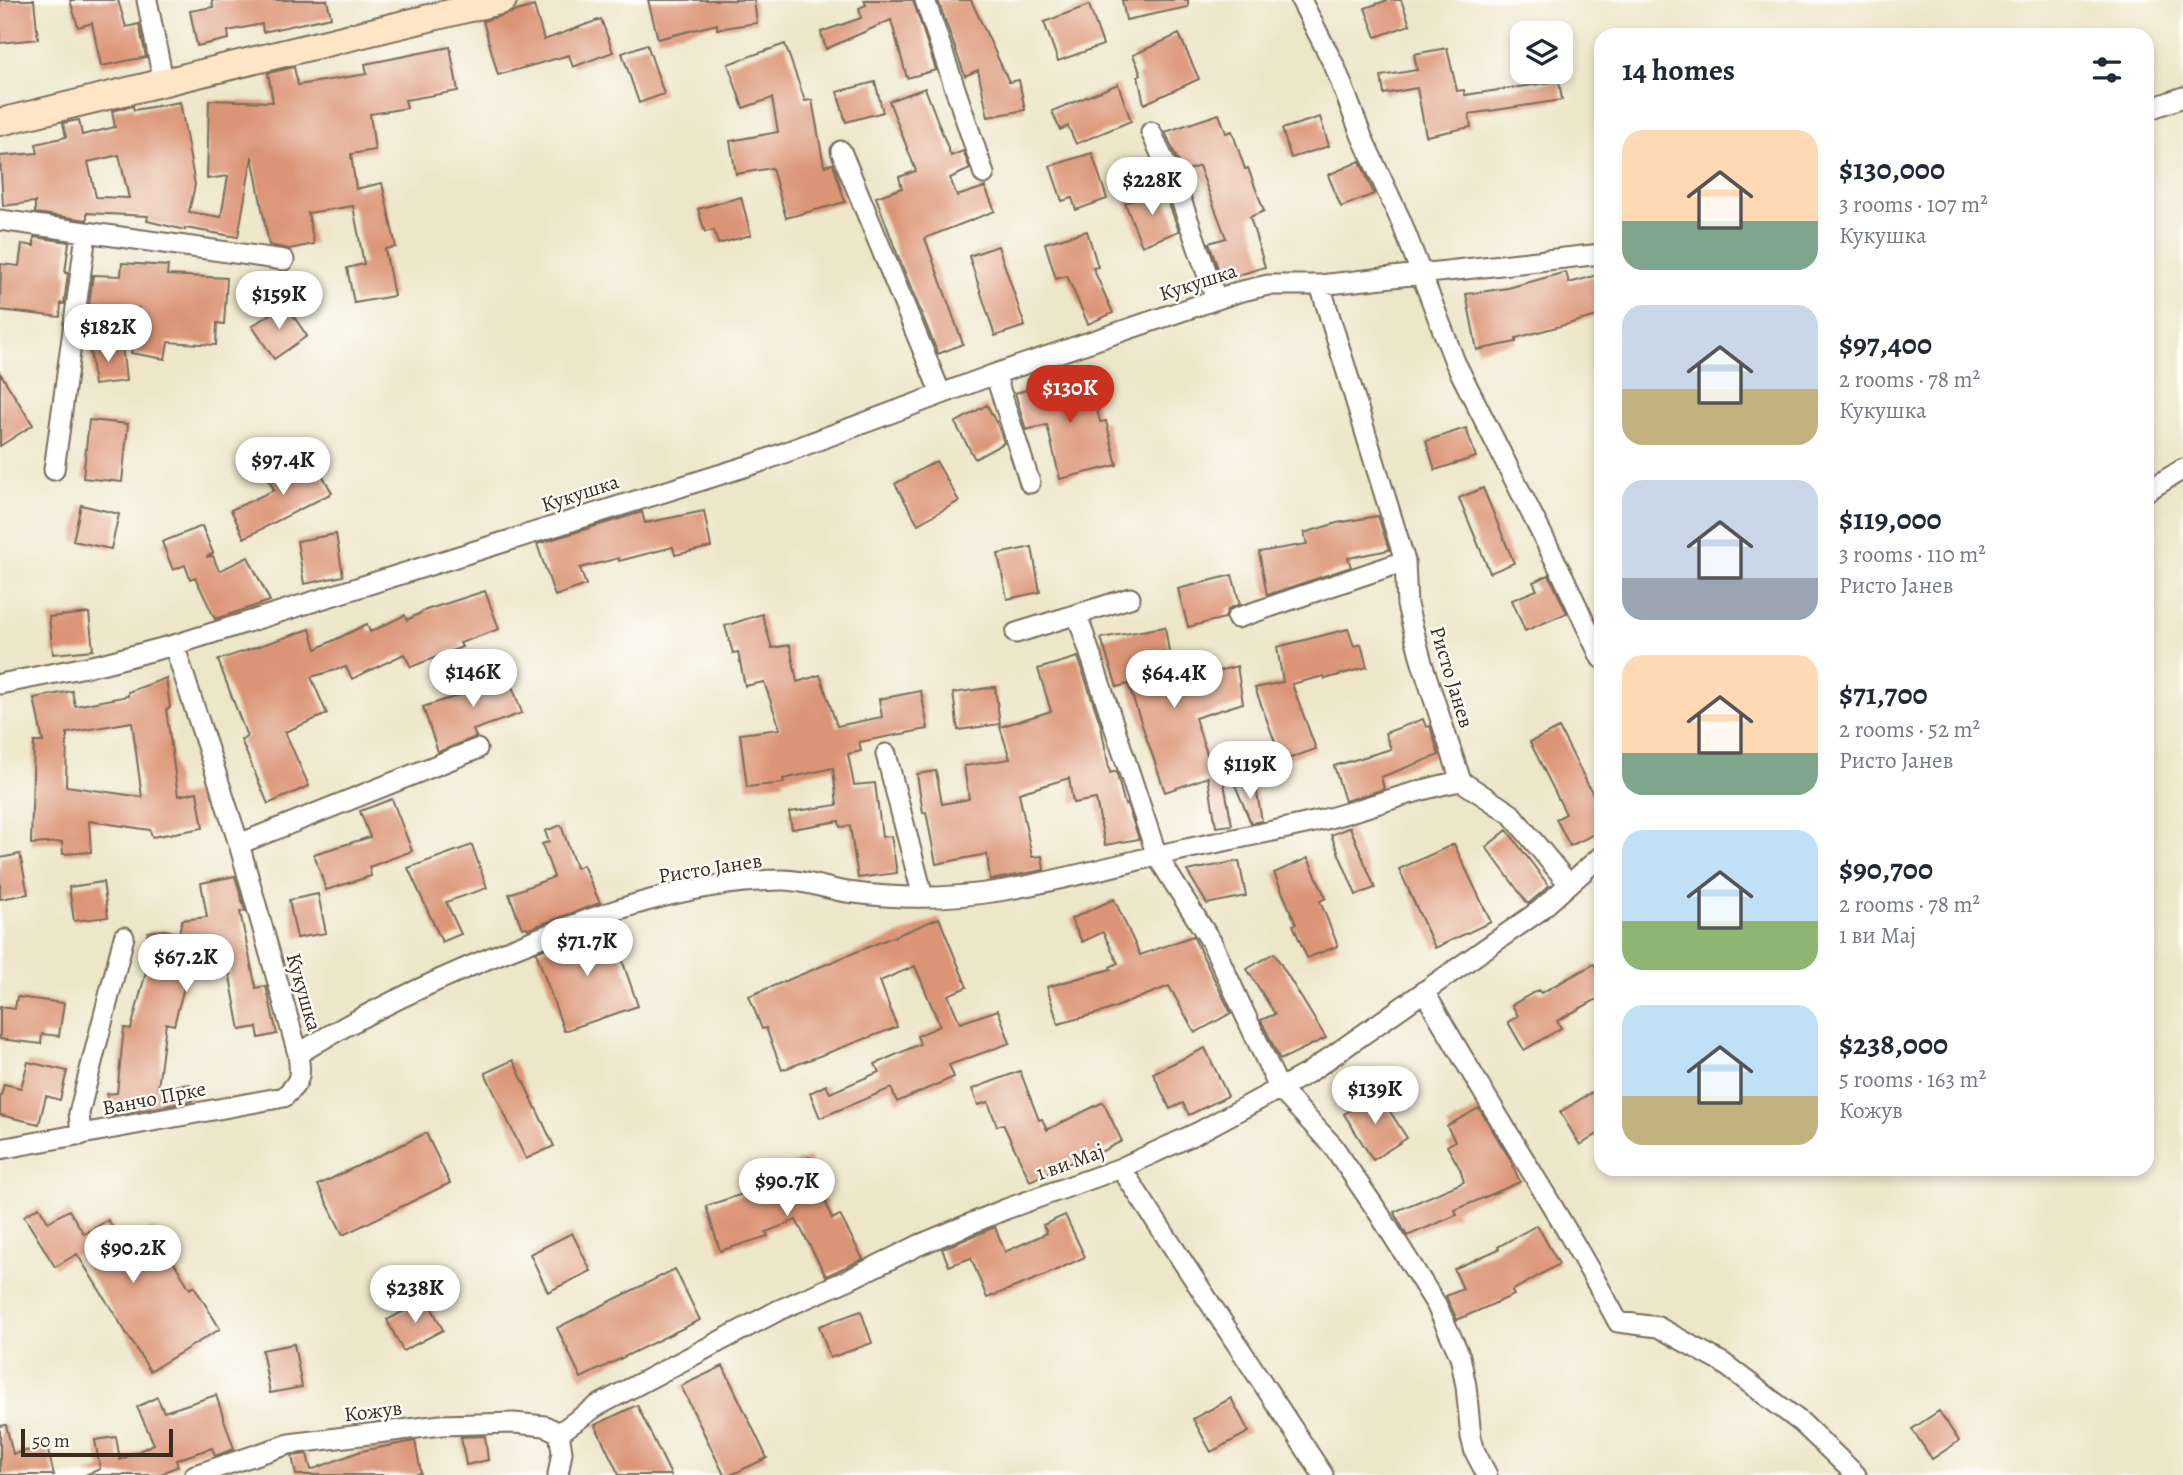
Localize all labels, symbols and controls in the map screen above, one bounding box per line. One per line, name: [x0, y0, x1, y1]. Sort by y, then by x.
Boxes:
map controls: [1510, 21, 1573, 84]
button: layers: [1510, 21, 1573, 84]
text: 14 homes: [1622, 50, 1735, 90]
icon: filters: [2088, 51, 2126, 89]
text: $130,000: [1839, 149, 1945, 189]
pin: $228K: [1103, 158, 1201, 217]
icon: home: [1678, 158, 1762, 242]
text: $228K: [1122, 164, 1182, 195]
text: 3 rooms · 107 m²: [1839, 189, 1988, 220]
text: Кукушка: [1839, 220, 1927, 251]
street label: Кукушка: [1156, 256, 1241, 308]
pin: $159K: [230, 272, 328, 331]
text: $159K: [252, 278, 306, 309]
pin: $182K: [59, 304, 157, 364]
text: $182K: [80, 311, 136, 342]
text: $97,400: [1839, 324, 1932, 364]
icon: home: [1678, 333, 1762, 417]
text: 2 rooms · 78 m²: [1839, 364, 1980, 395]
pin: $130K: [1021, 366, 1119, 425]
text: $130K: [1042, 372, 1098, 403]
text: Кукушка: [1839, 395, 1927, 426]
pin: $97.4K: [226, 438, 340, 497]
text: $97.4K: [251, 444, 315, 475]
street label: Кукушка: [538, 467, 623, 519]
text: $119,000: [1839, 499, 1942, 539]
icon: home: [1678, 508, 1762, 592]
text: 3 rooms · 110 m²: [1839, 539, 1986, 570]
text: Ристо Јанев: [1839, 570, 1954, 601]
street label: Ристо Јанев: [1423, 623, 1481, 731]
pin: $146K: [424, 650, 522, 709]
pin: $64.4K: [1117, 650, 1231, 710]
text: $146K: [445, 656, 501, 687]
text: $64.4K: [1142, 657, 1206, 688]
text: $71,700: [1839, 674, 1928, 714]
icon: home: [1678, 683, 1762, 767]
text: 2 rooms · 52 m²: [1839, 714, 1980, 745]
pin: $119K: [1201, 742, 1299, 801]
text: Ристо Јанев: [1839, 745, 1954, 776]
text: $119K: [1224, 748, 1276, 779]
street label: Ристо Јанев: [656, 846, 764, 890]
text: $90,700: [1839, 849, 1933, 889]
icon: home: [1678, 858, 1762, 942]
text: 2 rooms · 78 m²: [1839, 889, 1980, 920]
pin: $71.7K: [530, 918, 644, 978]
text: 1 ви Мај: [1839, 920, 1916, 951]
text: $71.7K: [557, 925, 617, 956]
pin: $67.2K: [129, 934, 243, 994]
text: $67.2K: [154, 941, 218, 972]
street label: Кукушка: [280, 950, 329, 1035]
text: $238,000: [1839, 1024, 1948, 1064]
icon: home: [1678, 1033, 1762, 1117]
text: 5 rooms · 163 m²: [1839, 1064, 1986, 1095]
pin: $139K: [1326, 1066, 1424, 1126]
text: $139K: [1348, 1073, 1402, 1104]
street label: Ванчо Прке: [100, 1074, 208, 1122]
text: Кожув: [1839, 1095, 1903, 1126]
street label: 1 ви Мај: [1032, 1137, 1108, 1187]
pin: $90.7K: [730, 1158, 844, 1218]
text: $90.7K: [755, 1165, 819, 1196]
pin: $90.2K: [76, 1226, 190, 1285]
text: $90.2K: [100, 1232, 166, 1263]
pin: $238K: [366, 1266, 464, 1325]
text: $238K: [386, 1272, 444, 1303]
street label: Кожув: [342, 1394, 404, 1428]
scale bar: [21, 1426, 173, 1458]
text: 50 m: [32, 1428, 70, 1454]

